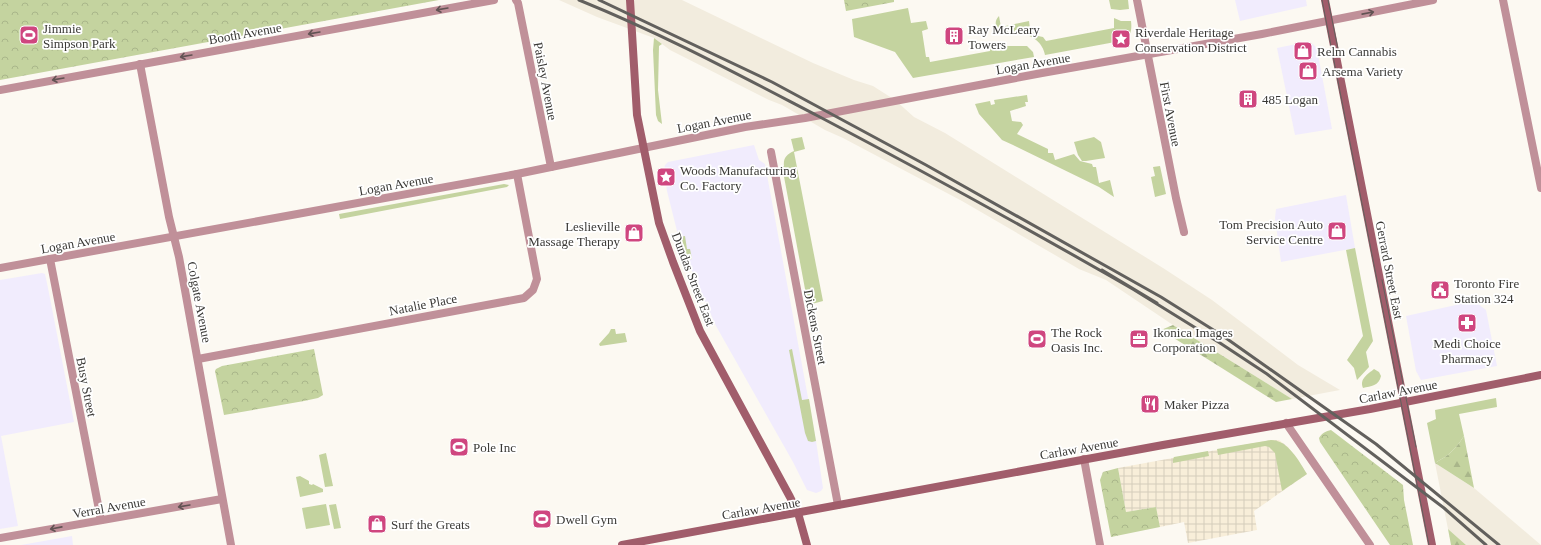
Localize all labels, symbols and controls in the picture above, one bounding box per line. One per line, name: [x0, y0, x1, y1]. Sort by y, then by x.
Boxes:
one-way arrow: [436, 6, 449, 14]
one-way arrow: [1361, 8, 1374, 16]
street label: Booth Avenue: [207, 20, 283, 47]
place label: Jimmie Simpson Park: [43, 21, 116, 51]
place label: Ray McLeary Towers: [968, 22, 1040, 52]
sports icon: Jimmie Simpson Park: [18, 24, 40, 46]
building icon: Ray McLeary Towers: [943, 25, 965, 47]
place label: Riverdale Heritage Conservation District: [1135, 25, 1247, 55]
place icon: Riverdale Heritage Conservation District: [1110, 28, 1132, 50]
one-way arrow: [308, 29, 321, 37]
shop icon: Relm Cannabis: [1292, 40, 1314, 62]
street label: Paisley Avenue: [531, 41, 561, 122]
place label: Relm Cannabis: [1317, 44, 1397, 59]
street label: Logan Avenue: [995, 50, 1072, 77]
one-way arrow: [180, 52, 193, 60]
shop icon: Arsema Variety: [1297, 60, 1319, 82]
place label: Arsema Variety: [1322, 64, 1403, 79]
one-way arrow: [52, 76, 65, 84]
street label: First Avenue: [1157, 80, 1184, 148]
building icon: 485 Logan: [1237, 88, 1259, 110]
place label: 485 Logan: [1262, 92, 1318, 107]
street label: Logan Avenue: [676, 107, 753, 136]
place label: Woods Manufacturing Co. Factory: [680, 163, 797, 193]
place icon: Woods Manufacturing Co. Factory: [655, 166, 677, 188]
street label: Logan Avenue: [358, 171, 435, 198]
place label: Tom Precision Auto Service Centre: [1219, 217, 1323, 247]
place label: Leslieville Massage Therapy: [528, 219, 621, 249]
shop icon: Tom Precision Auto Service Centre: [1326, 220, 1348, 242]
street label: Gerrard Street East: [1373, 220, 1406, 321]
shop icon: Leslieville Massage Therapy: [623, 222, 645, 244]
street label: Logan Avenue: [40, 229, 117, 256]
street label: Dundas Street East: [669, 230, 718, 328]
street label: Colgate Avenue: [184, 260, 215, 344]
place label: Toronto Fire Station 324: [1454, 276, 1519, 306]
public building icon: Toronto Fire Station 324: [1429, 279, 1451, 301]
street label: Dickens Street: [801, 288, 830, 366]
street label: Natalie Place: [388, 291, 459, 318]
pharmacy icon: Medi Choice Pharmacy: [1456, 312, 1478, 334]
place label: The Rock Oasis Inc.: [1051, 325, 1103, 355]
place label: Ikonica Images Corporation: [1153, 325, 1233, 355]
sports icon: The Rock Oasis Inc.: [1026, 328, 1048, 350]
office icon: Ikonica Images Corporation: [1128, 328, 1150, 350]
place label: Medi Choice Pharmacy: [1433, 336, 1501, 366]
street label: Busy Street: [73, 356, 100, 419]
street label: Carlaw Avenue: [1358, 376, 1439, 406]
restaurant icon: Maker Pizza: [1139, 393, 1161, 415]
place label: Maker Pizza: [1164, 397, 1230, 412]
street label: Carlaw Avenue: [1039, 434, 1120, 463]
sports icon: Pole Inc: [448, 436, 470, 458]
place label: Pole Inc: [473, 440, 516, 455]
street label: Verral Avenue: [71, 494, 147, 521]
street label: Carlaw Avenue: [721, 494, 802, 523]
one-way arrow: [178, 502, 191, 510]
sports icon: Dwell Gym: [531, 508, 553, 530]
place label: Dwell Gym: [556, 512, 617, 527]
shop icon: Surf the Greats: [366, 513, 388, 535]
place label: Surf the Greats: [391, 517, 470, 532]
one-way arrow: [50, 525, 63, 533]

